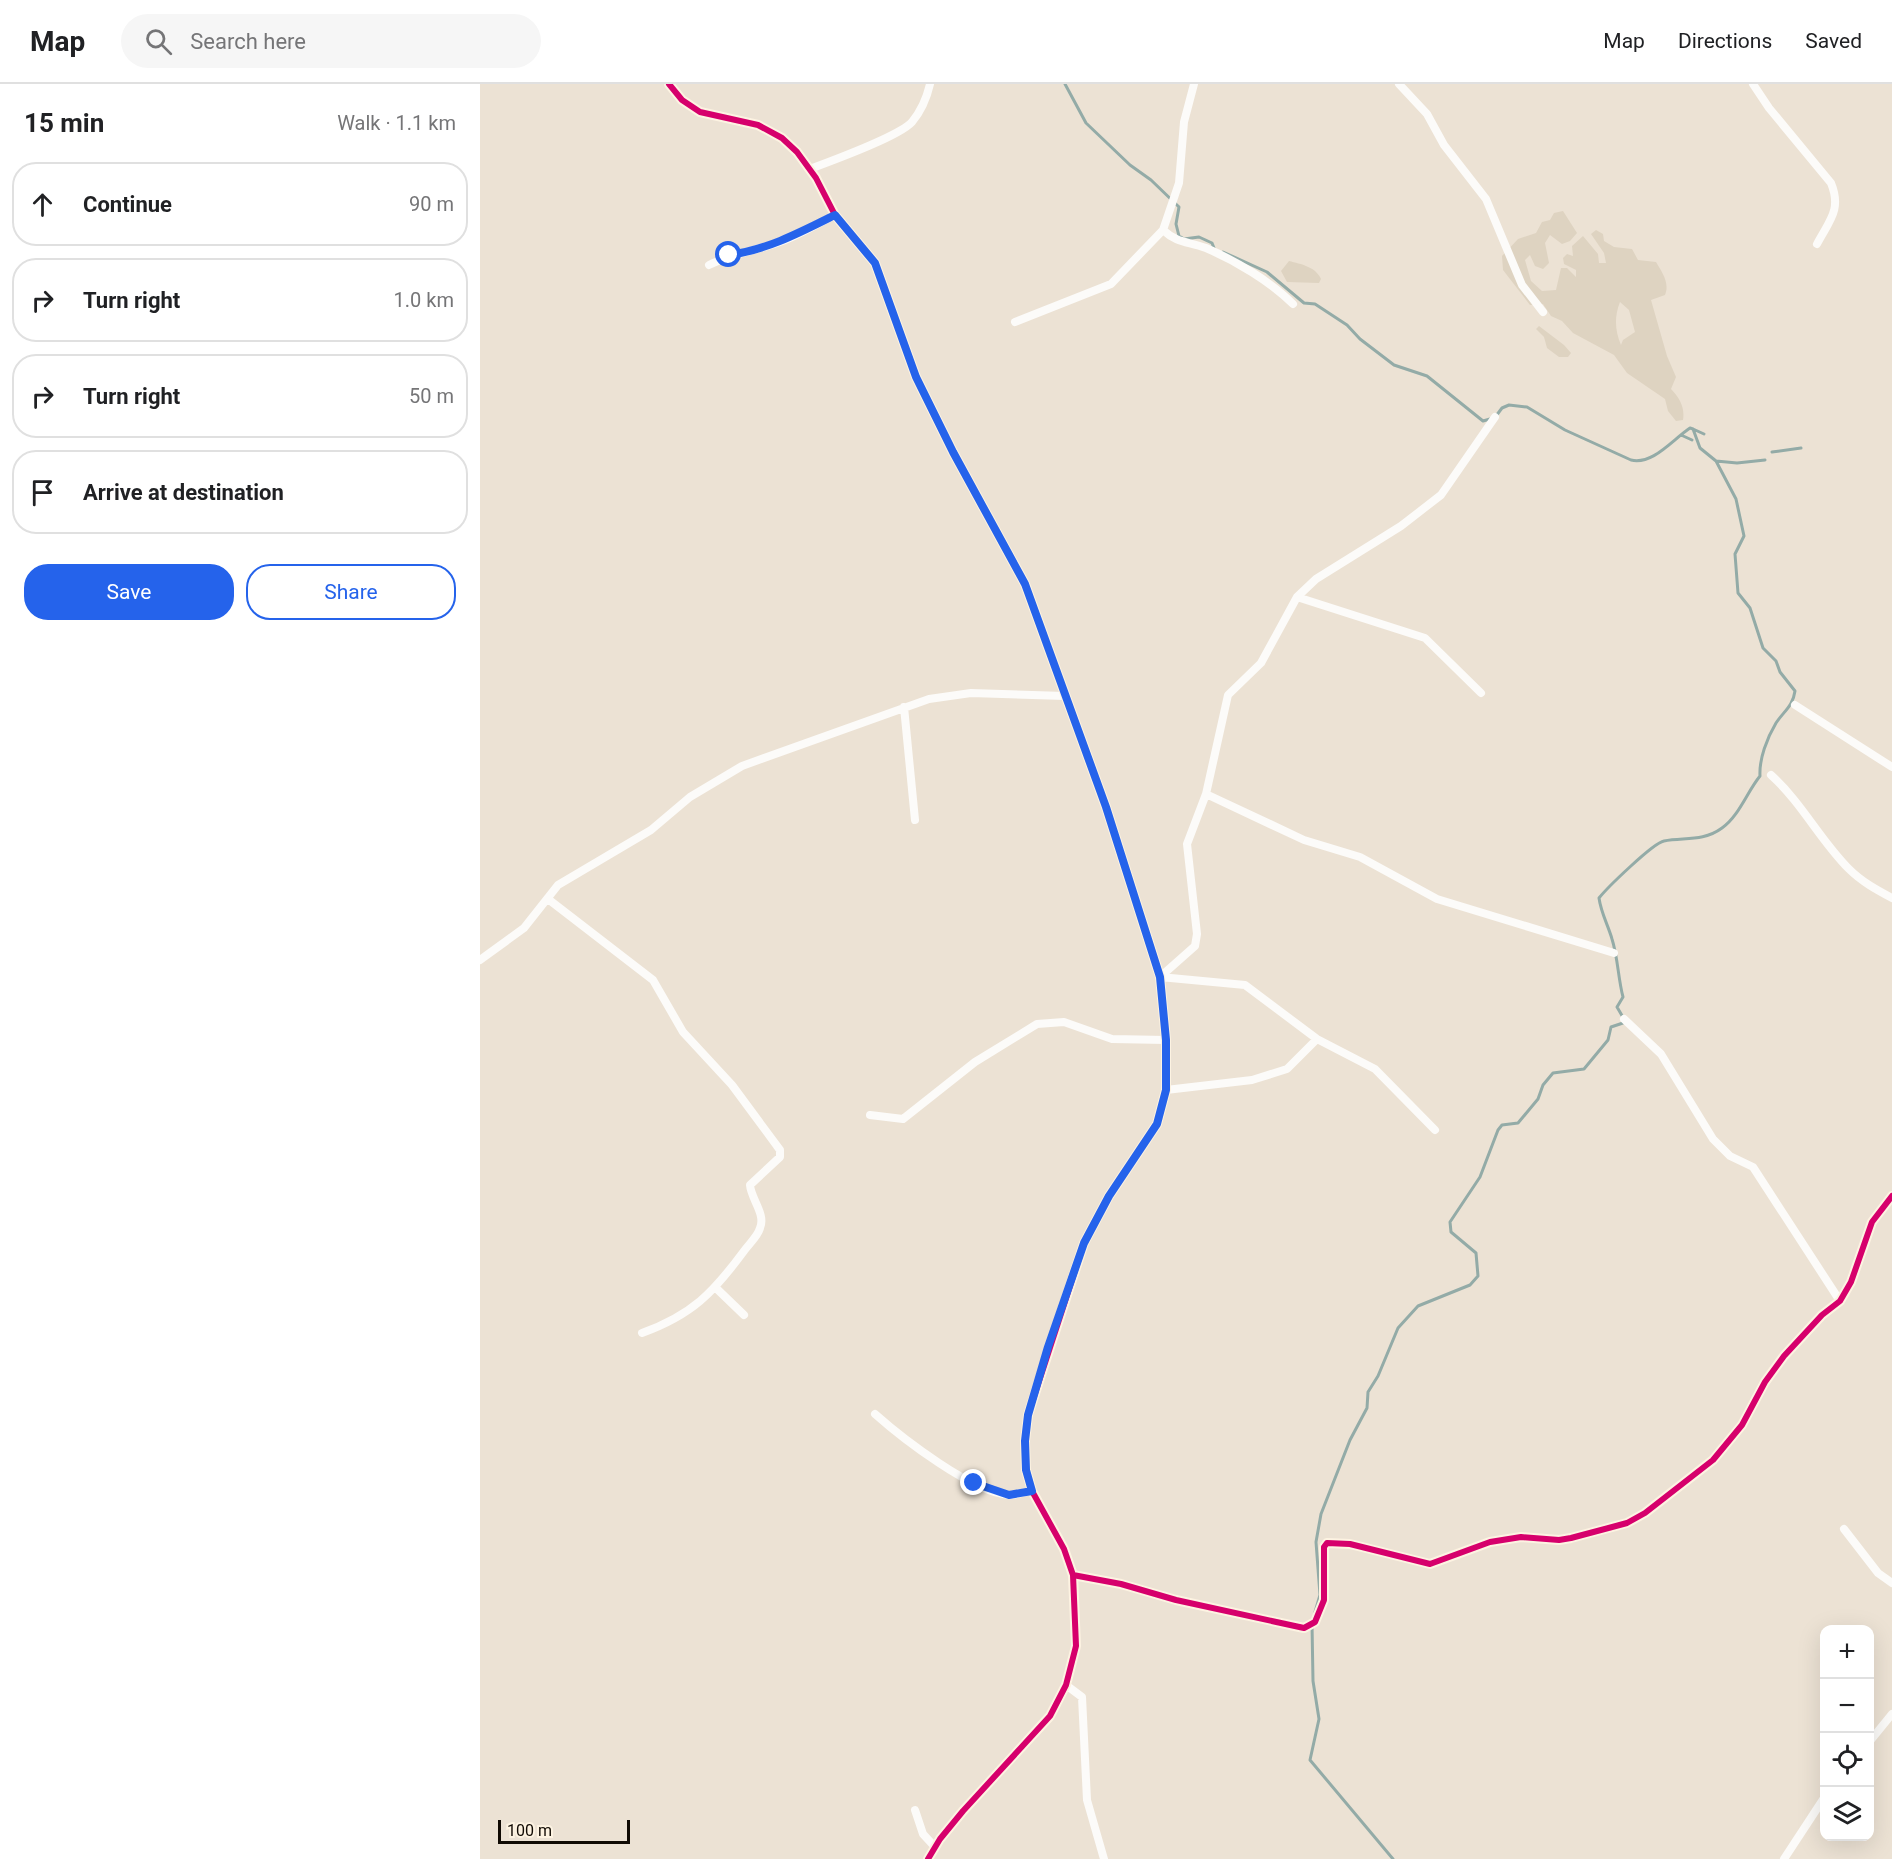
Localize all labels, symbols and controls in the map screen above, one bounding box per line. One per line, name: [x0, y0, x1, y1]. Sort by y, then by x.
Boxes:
search box: [121, 14, 541, 68]
text: Map: [30, 25, 85, 58]
icon: search: [142, 25, 175, 58]
text: Search here: [190, 29, 306, 54]
text: Map: [1603, 29, 1645, 53]
text: Directions: [1678, 29, 1772, 53]
text: Saved: [1805, 29, 1862, 53]
text: 15 min: [24, 108, 104, 138]
text: Walk · 1.1 km: [337, 111, 456, 135]
icon: ahead: [26, 188, 59, 221]
text: Continue: [83, 192, 172, 217]
text: 90 m: [409, 192, 454, 216]
route start: [715, 241, 741, 267]
icon: right: [26, 284, 59, 317]
text: Turn right: [83, 288, 180, 313]
text: 1.0 km: [394, 288, 454, 312]
icon: right: [26, 380, 59, 413]
text: Turn right: [83, 384, 180, 409]
text: 50 m: [409, 384, 454, 408]
icon: arrive: [26, 476, 59, 509]
text: Arrive at destination: [83, 480, 284, 505]
button: Save: [24, 564, 234, 620]
button: Share: [246, 564, 456, 620]
route end: [960, 1469, 986, 1495]
map controls: [1820, 1625, 1874, 1841]
button: +: [1820, 1625, 1874, 1679]
button: −: [1820, 1679, 1874, 1733]
button: locate: [1820, 1733, 1874, 1787]
button: layers: [1820, 1787, 1874, 1841]
scale bar: [498, 1817, 630, 1844]
text: 100 m: [507, 1821, 552, 1840]

